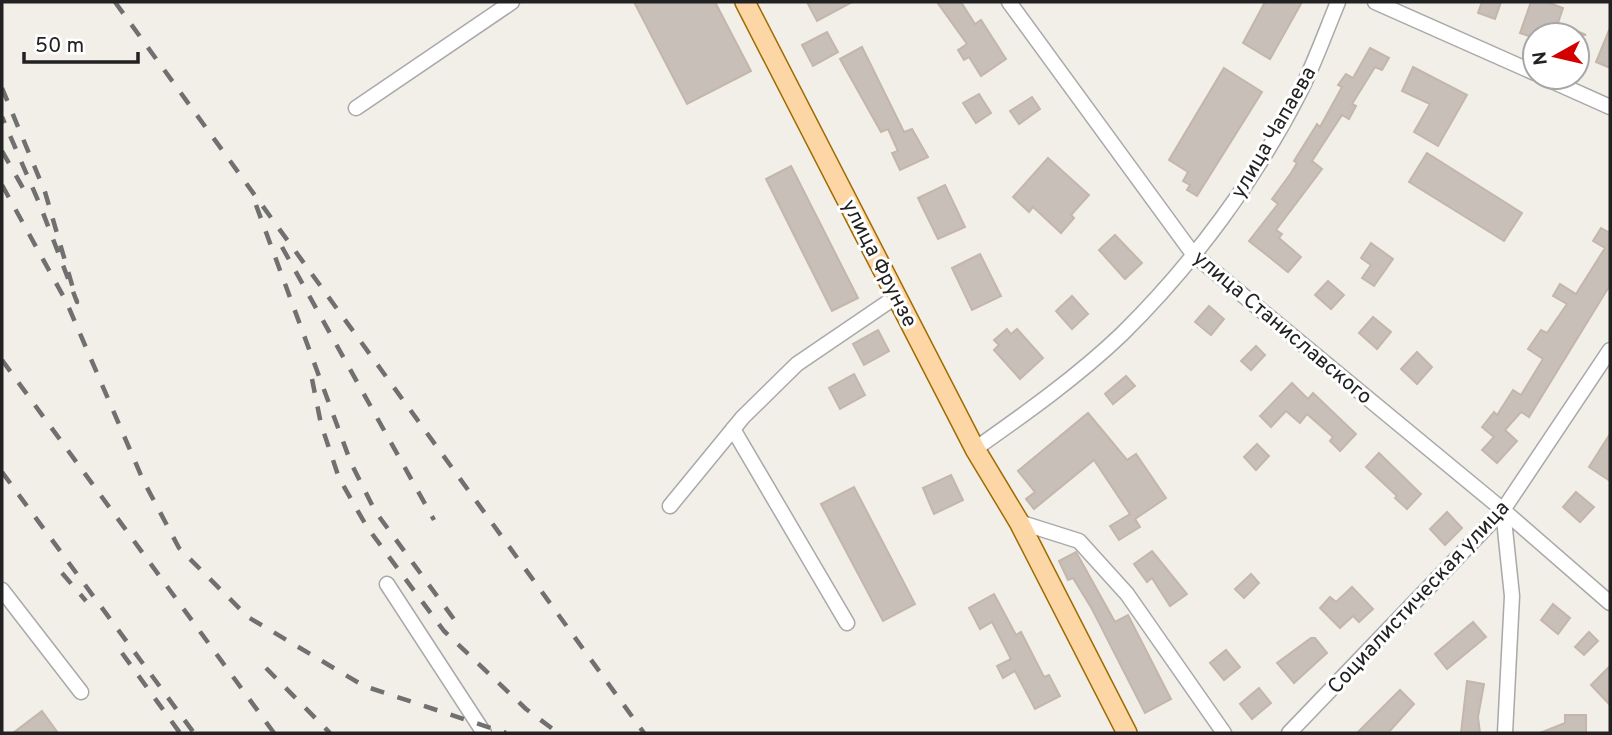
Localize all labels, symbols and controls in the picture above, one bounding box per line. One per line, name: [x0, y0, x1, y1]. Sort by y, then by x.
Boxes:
scale bar: [24, 21, 138, 65]
north arrow: [1521, 21, 1591, 91]
text: 50 m: [35, 33, 84, 60]
text: N: [1528, 50, 1554, 67]
street label: улица Чапаева: [1226, 62, 1323, 204]
street label: улица Фрунзе: [835, 195, 922, 332]
street label: улица Станиславского: [1187, 245, 1377, 411]
street label: Социалистическая улица: [1322, 496, 1516, 700]

